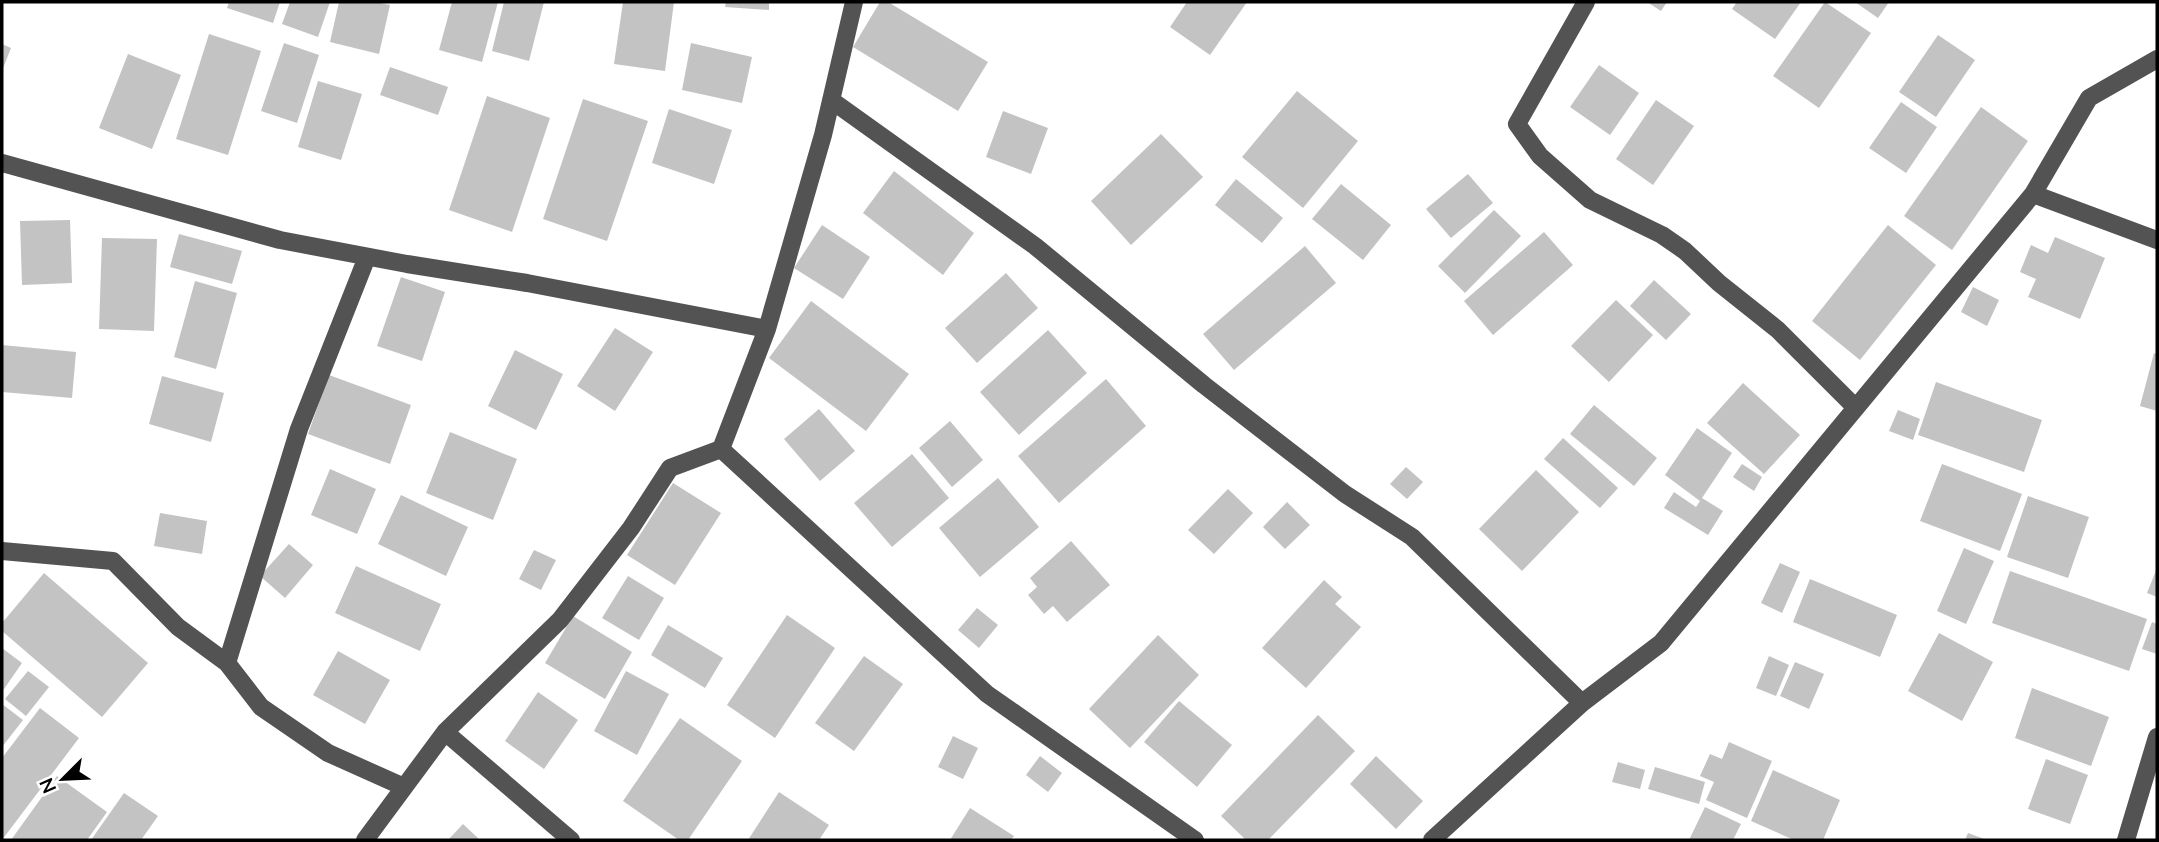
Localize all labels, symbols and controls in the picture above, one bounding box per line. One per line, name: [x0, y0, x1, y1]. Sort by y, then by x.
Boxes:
north arrow: [28, 744, 98, 814]
text: N: [34, 774, 63, 797]

